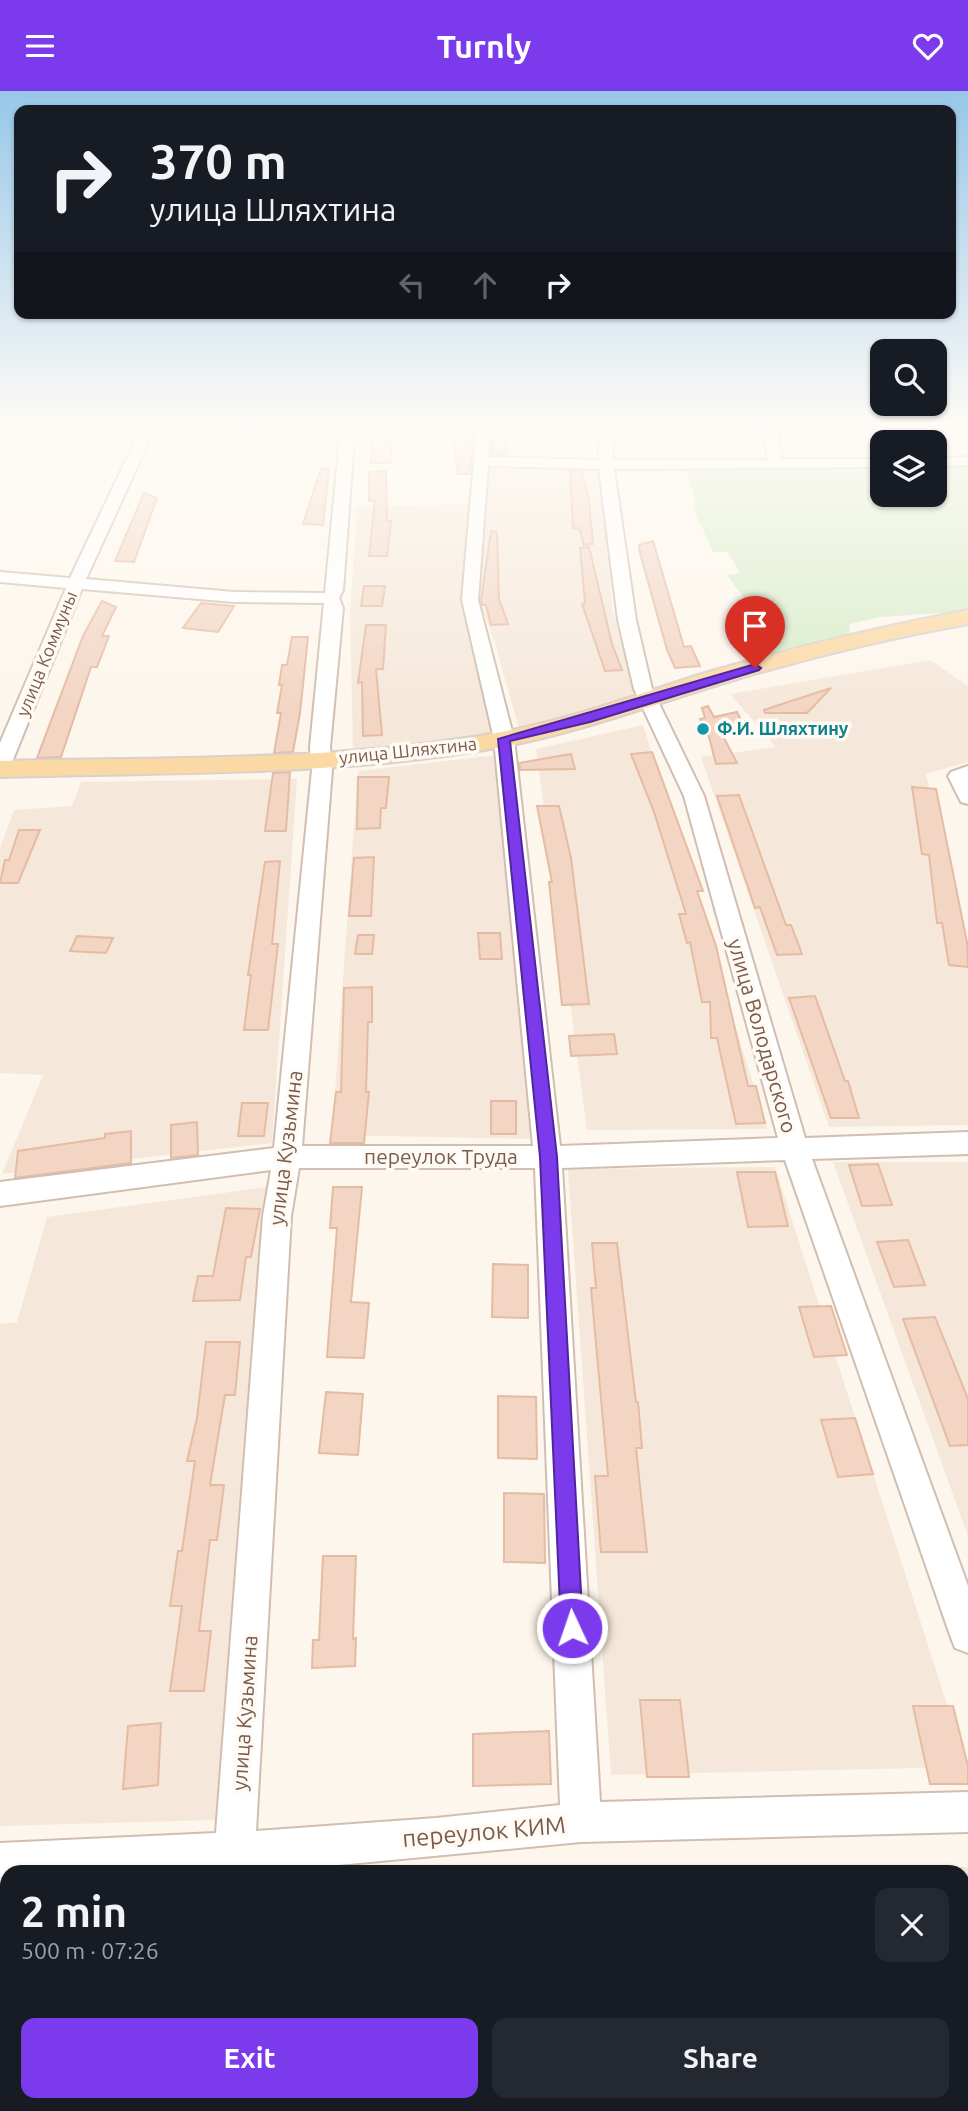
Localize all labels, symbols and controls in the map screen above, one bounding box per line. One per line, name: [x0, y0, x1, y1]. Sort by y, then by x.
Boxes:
icon: menu: [21, 27, 59, 65]
icon: heart: [909, 27, 947, 65]
text: Turnly: [437, 28, 531, 64]
icon: right: [35, 133, 126, 224]
text: 370 m: [150, 133, 287, 188]
text: улица Шляхтина: [150, 191, 396, 227]
icon: left: [393, 266, 431, 304]
icon: ahead: [466, 266, 504, 304]
icon: right: [539, 266, 577, 304]
map controls: [870, 339, 947, 507]
button: search: [870, 339, 947, 416]
button: layers: [870, 430, 947, 507]
street label: улица Коммуны: [12, 588, 80, 719]
pin: [725, 596, 785, 668]
icon: arrive: [736, 607, 774, 645]
place label: Ф.И. Шляхтину: [717, 718, 849, 738]
marker: Ф.И. Шляхтину: [695, 721, 711, 737]
street label: улица Шляхтина: [338, 733, 478, 767]
street label: улица Володарского: [724, 936, 802, 1136]
street label: улица Кузьмина: [264, 1069, 306, 1227]
street label: переулок Труда: [364, 1144, 518, 1168]
position arrow: [535, 1591, 609, 1665]
street label: улица Кузьмина: [227, 1634, 261, 1792]
street label: переулок КИМ: [401, 1811, 567, 1852]
text: 2 min: [21, 1888, 127, 1935]
button: close: [875, 1888, 949, 1962]
text: 500 m · 07:26: [21, 1938, 159, 1963]
button: Exit: [21, 2018, 478, 2098]
button: Share: [492, 2018, 949, 2098]

